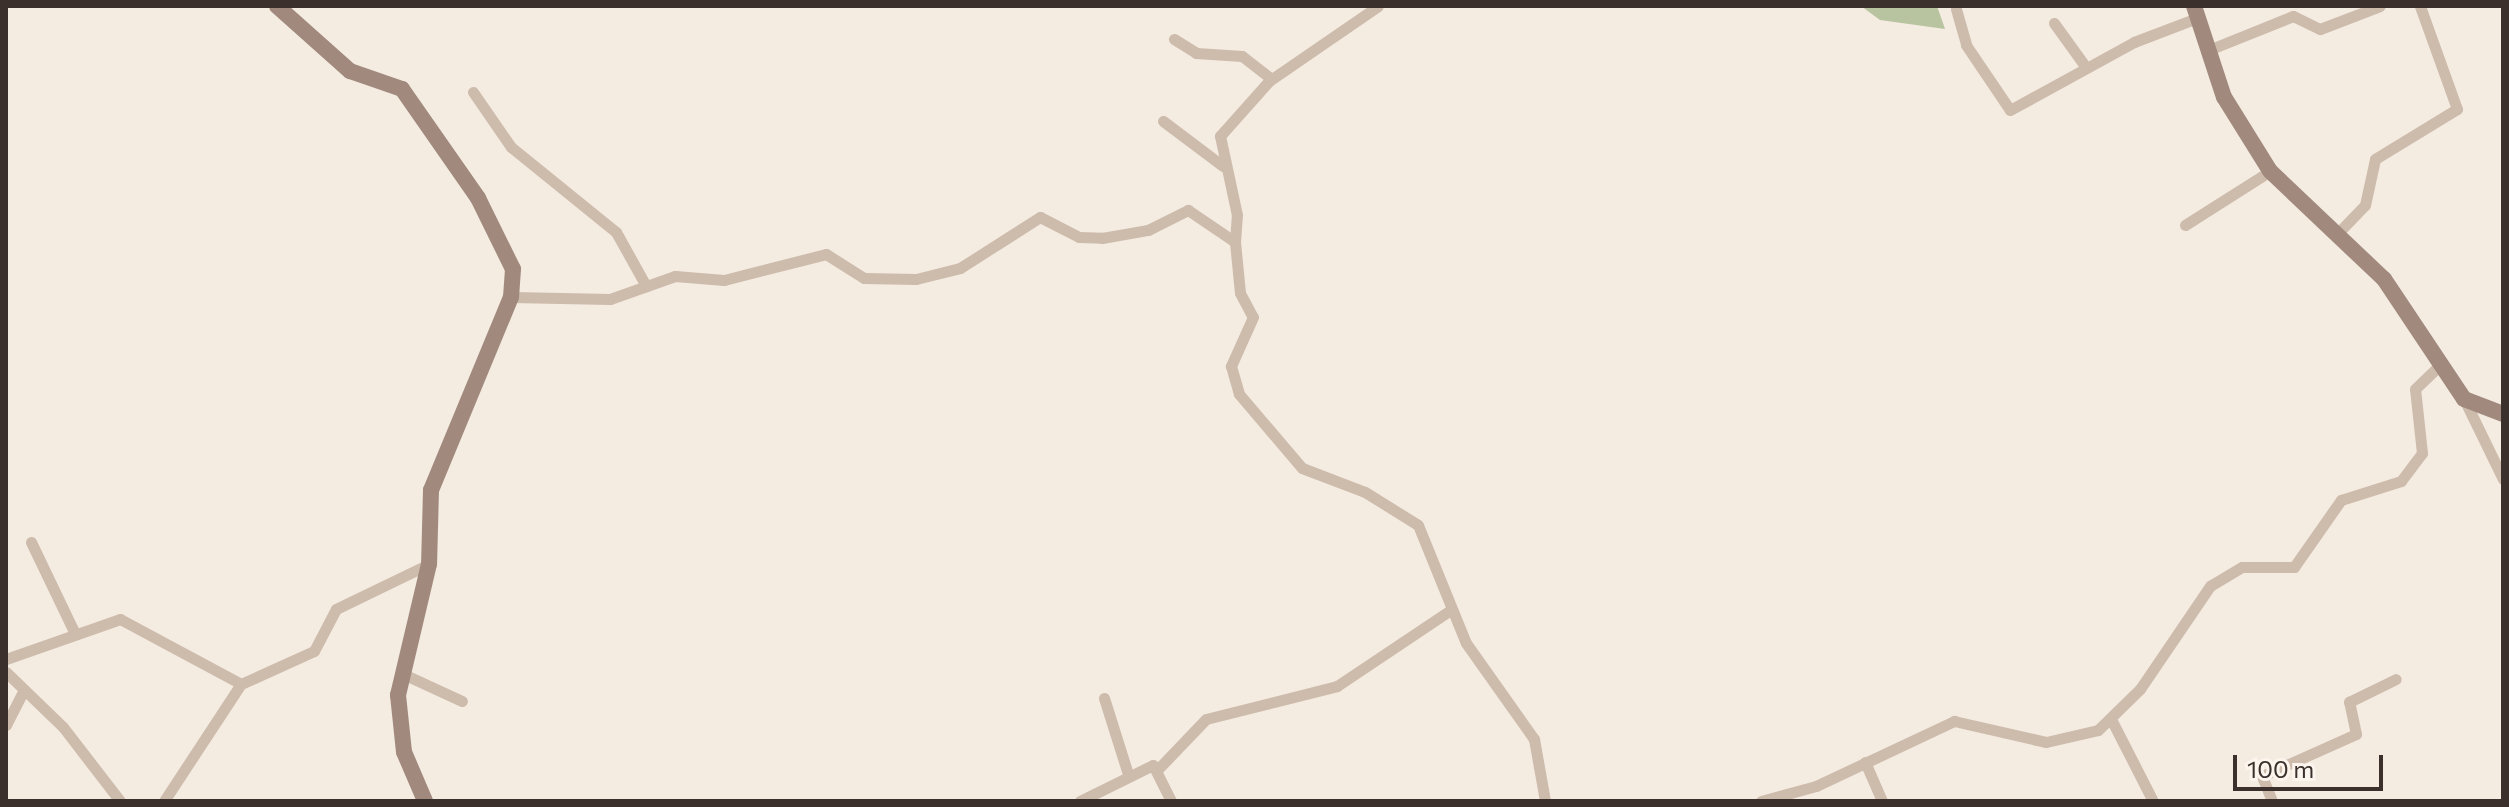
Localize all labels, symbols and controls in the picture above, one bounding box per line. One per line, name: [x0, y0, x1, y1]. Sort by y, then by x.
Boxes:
scale bar: [2237, 739, 2387, 789]
text: 100 m: [2247, 754, 2314, 783]

